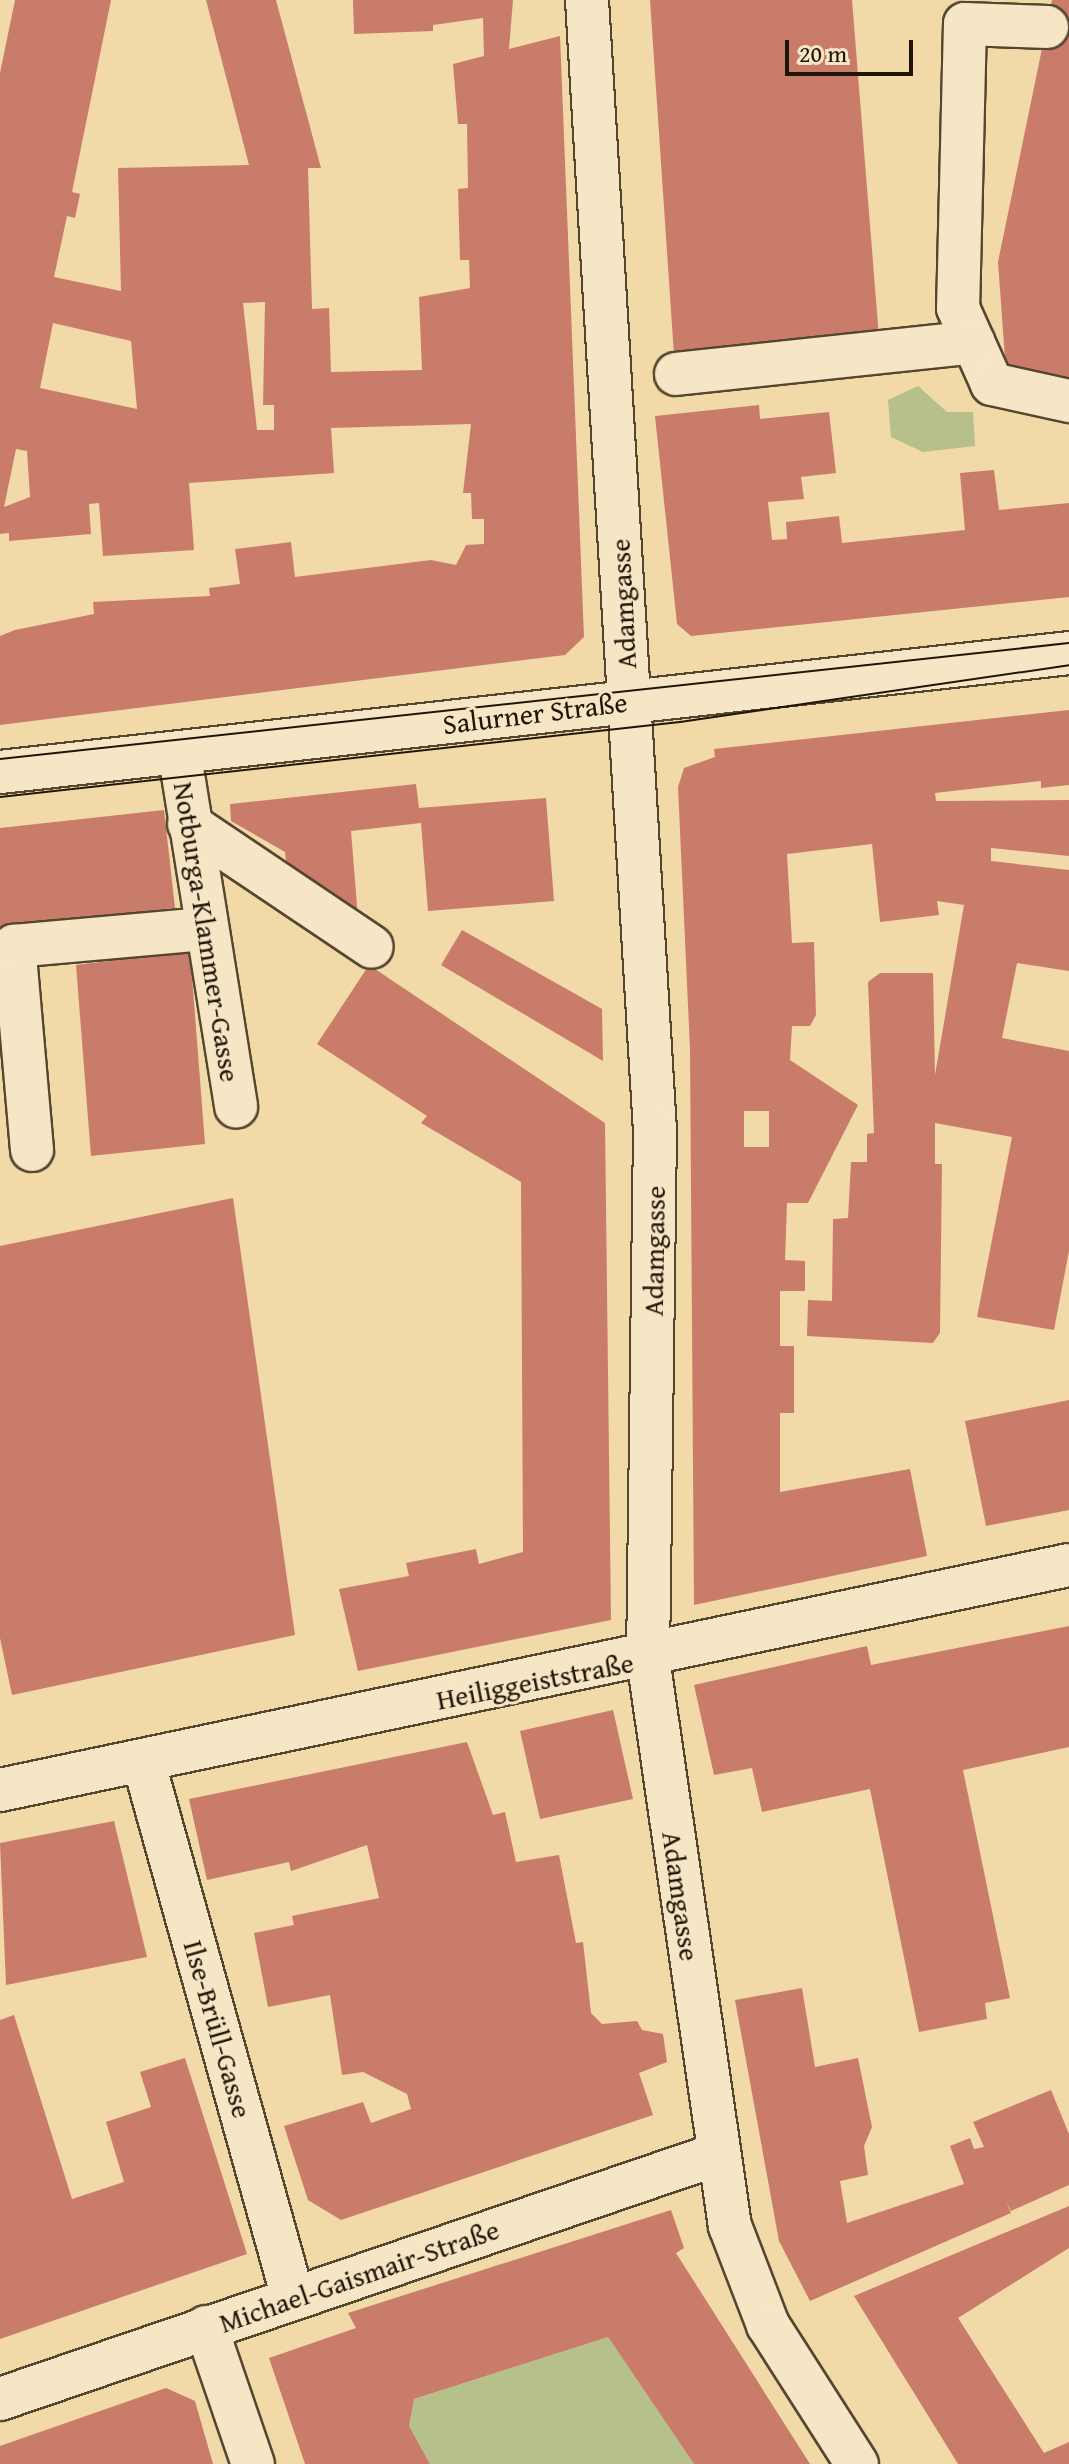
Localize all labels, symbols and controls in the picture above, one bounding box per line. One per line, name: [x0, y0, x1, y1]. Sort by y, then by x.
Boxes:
scale bar: [789, 24, 917, 74]
text: 20 m: [799, 36, 847, 71]
street label: Adamgasse: [603, 538, 643, 670]
street label: Salurner Straße: [441, 685, 629, 741]
street label: Notburga-Klammer-Gasse: [167, 780, 247, 1084]
street label: Adamgasse: [636, 1185, 672, 1317]
street label: Heiliggeiststraße: [434, 1645, 636, 1717]
street label: Adamgasse: [655, 1829, 707, 1963]
street label: Ilse-Brüll-Gasse: [177, 1936, 259, 2122]
street label: Michael-Gaismair-Straße: [215, 2212, 503, 2340]

